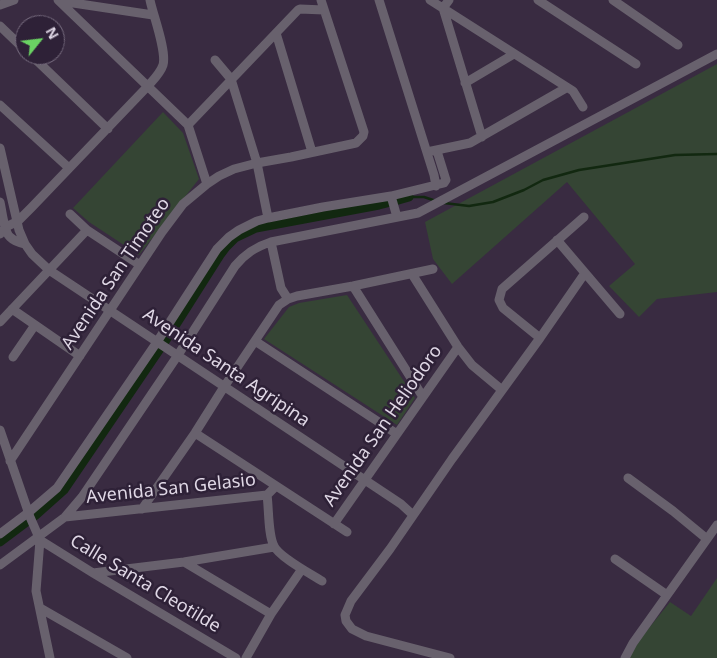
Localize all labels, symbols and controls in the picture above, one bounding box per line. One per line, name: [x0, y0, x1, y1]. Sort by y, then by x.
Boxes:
north arrow: [15, 15, 65, 65]
text: N: [42, 23, 64, 43]
street label: Avenida San Timoteo: [57, 194, 175, 354]
street label: Avenida Santa Agripina: [139, 304, 313, 432]
street label: Avenida San Heliodoro: [319, 341, 447, 511]
street label: Avenida San Gelasio: [85, 469, 257, 509]
street label: Calle Santa Cleotilde: [66, 530, 224, 638]

